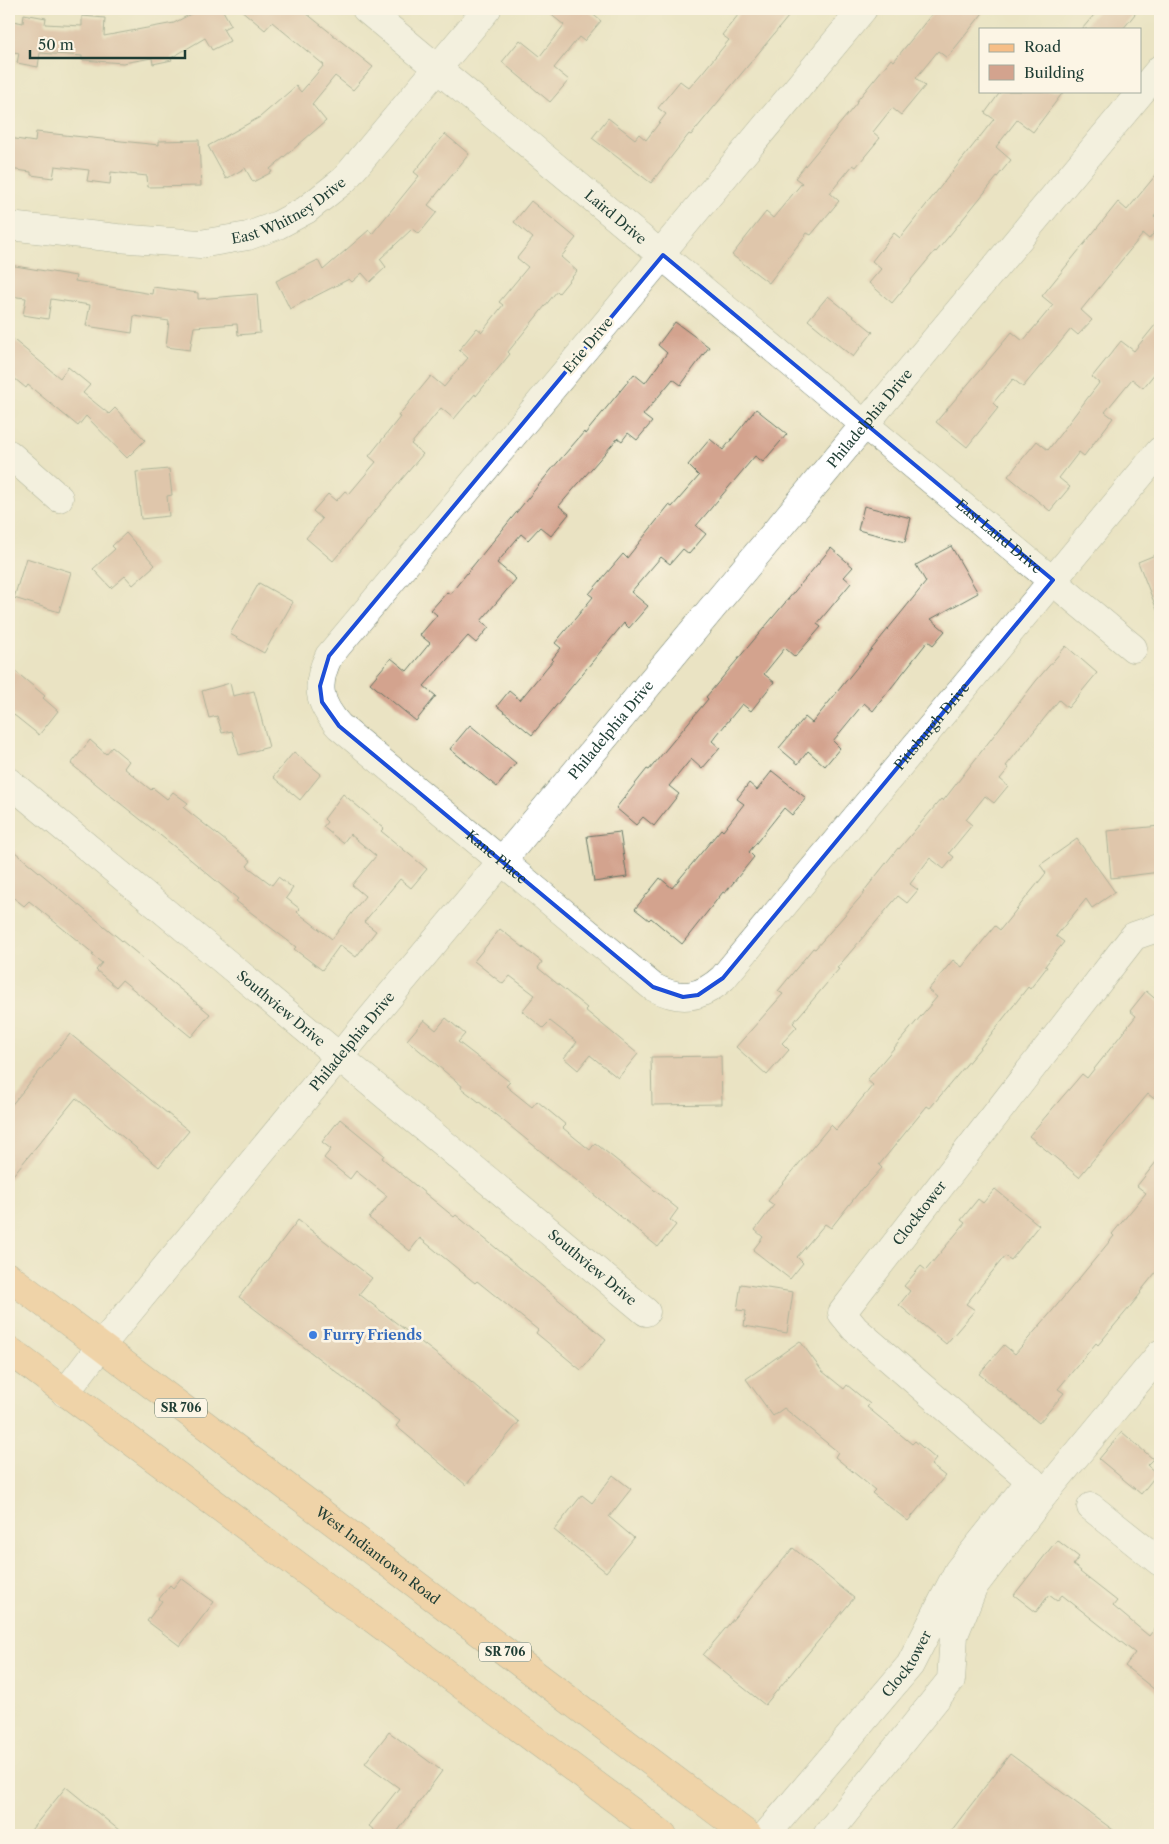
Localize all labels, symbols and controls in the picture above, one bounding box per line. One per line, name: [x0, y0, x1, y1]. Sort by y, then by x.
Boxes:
scale bar: [30, 28, 185, 60]
legend: [979, 28, 1142, 92]
text: 50 m: [38, 35, 74, 54]
text: Road: [1024, 37, 1061, 56]
text: Building: [1024, 63, 1084, 82]
street label: East Whitney Drive: [230, 173, 349, 248]
street label: Laird Drive: [581, 186, 650, 248]
street label: Erie Drive: [559, 313, 617, 377]
street label: Philadelphia Drive: [823, 365, 916, 472]
street label: East Laird Drive: [952, 495, 1046, 578]
street label: Philadelphia Drive: [565, 676, 657, 783]
street label: Pittsburgh Drive: [890, 679, 974, 774]
street label: Kane Place: [462, 826, 531, 888]
street label: Southview Drive: [233, 966, 329, 1051]
street label: Philadelphia Drive: [306, 988, 399, 1095]
street label: Clocktower: [889, 1177, 950, 1249]
street label: Southview Drive: [545, 1225, 641, 1310]
place label: Furry Friends: [323, 1326, 422, 1344]
marker: Furry Friends: [307, 1329, 319, 1341]
road number: SR 706: [155, 1399, 207, 1418]
street label: West Indiantown Road: [311, 1502, 444, 1609]
street label: Clocktower: [878, 1627, 935, 1701]
road number: SR 706: [479, 1642, 531, 1661]

